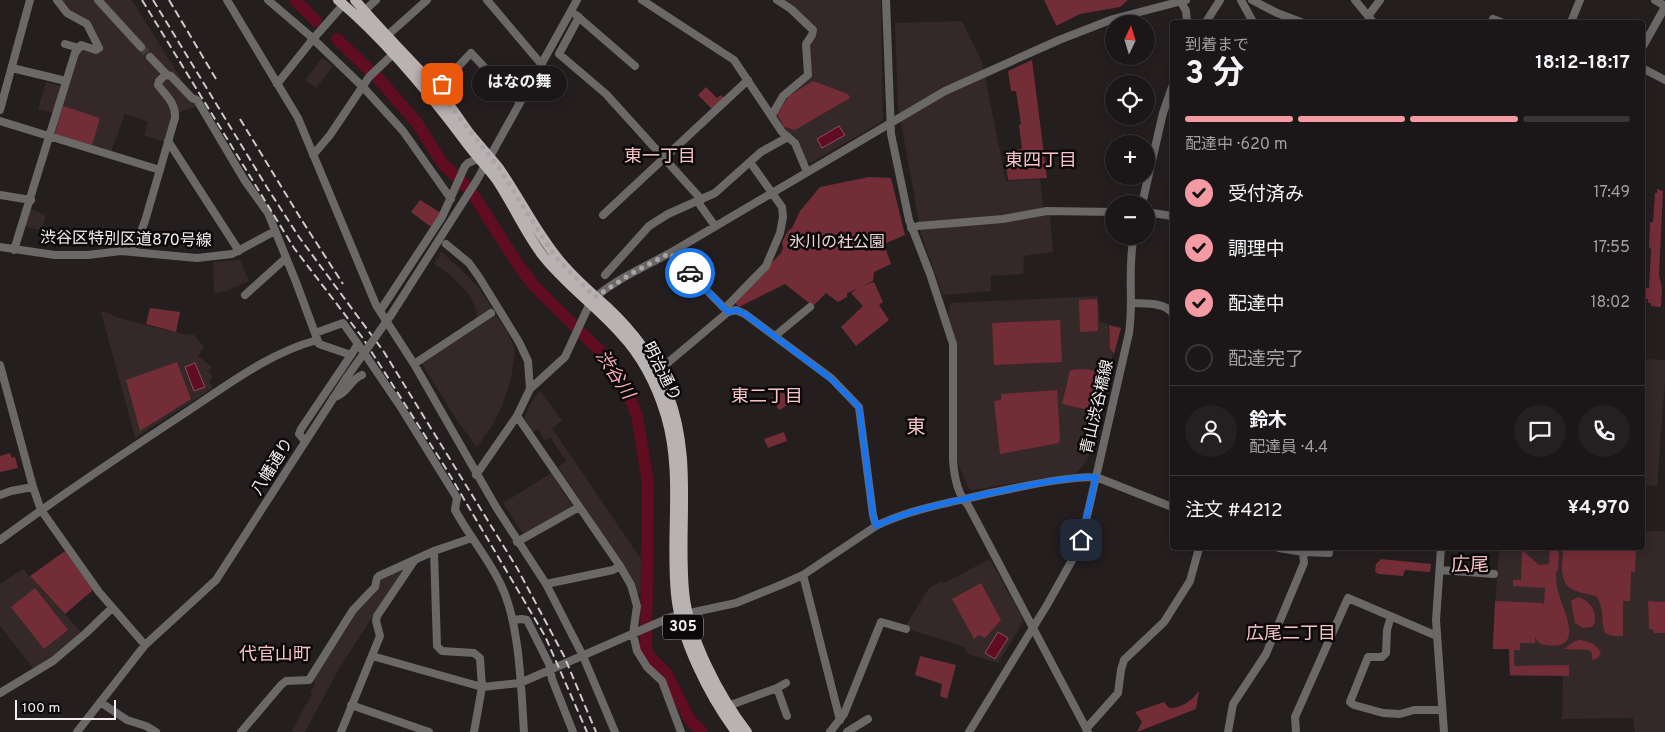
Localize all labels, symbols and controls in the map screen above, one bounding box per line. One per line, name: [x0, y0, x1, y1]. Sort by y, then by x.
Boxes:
north arrow: [1105, 15, 1155, 65]
map controls: [1105, 15, 1155, 245]
text: 到着まで: [1185, 36, 1249, 56]
text: 18:12–18:17: [1535, 51, 1630, 75]
text: 3 分: [1185, 55, 1244, 95]
pin: [421, 63, 463, 105]
callout: はなの舞: [472, 66, 567, 102]
icon: bag: [428, 70, 456, 98]
text: はなの舞: [487, 73, 552, 93]
button: locate: [1105, 75, 1155, 125]
button: +: [1105, 135, 1155, 185]
text: 配達中 · 620 m: [1185, 135, 1287, 155]
district label: 東一丁目: [624, 146, 696, 169]
district label: 東四丁目: [1005, 150, 1077, 173]
icon: check: [1185, 179, 1213, 207]
text: 受付済み: [1228, 183, 1304, 207]
text: 17:49: [1594, 183, 1630, 203]
button: −: [1105, 195, 1155, 245]
street label: 渋谷区特別区道870号線: [40, 229, 212, 251]
park label: 氷川の社公園: [789, 233, 885, 253]
icon: check: [1185, 234, 1213, 262]
text: 調理中: [1228, 238, 1285, 262]
text: 17:55: [1593, 238, 1630, 258]
courier: [665, 248, 715, 298]
icon: car: [676, 259, 704, 287]
icon: check: [1185, 289, 1213, 317]
text: 配達中: [1228, 293, 1285, 317]
text: 18:02: [1591, 293, 1630, 313]
street label: 明治通り: [638, 339, 684, 405]
water label: 渋谷川: [590, 346, 639, 406]
text: 配達完了: [1228, 348, 1304, 372]
street label: 青山渋谷橋線: [1077, 358, 1119, 456]
district label: 東二丁目: [731, 386, 803, 409]
button: person: [1185, 405, 1237, 457]
button: chat: [1514, 405, 1566, 457]
button: phone: [1578, 405, 1630, 457]
text: 鈴木: [1249, 409, 1287, 433]
district label: 東: [906, 416, 926, 440]
street label: 八幡通り: [248, 435, 298, 499]
text: 配達員 · 4.4: [1249, 438, 1328, 458]
text: ¥4,970: [1568, 496, 1630, 520]
text: 注文 #4212: [1185, 499, 1283, 523]
pin: [1060, 519, 1102, 561]
icon: home: [1067, 526, 1095, 554]
district label: 広尾: [1451, 554, 1489, 578]
road number: 305: [663, 614, 703, 640]
district label: 広尾二丁目: [1246, 623, 1336, 646]
district label: 代官山町: [239, 644, 311, 667]
scale bar: [15, 697, 116, 720]
text: 100 m: [22, 700, 60, 717]

